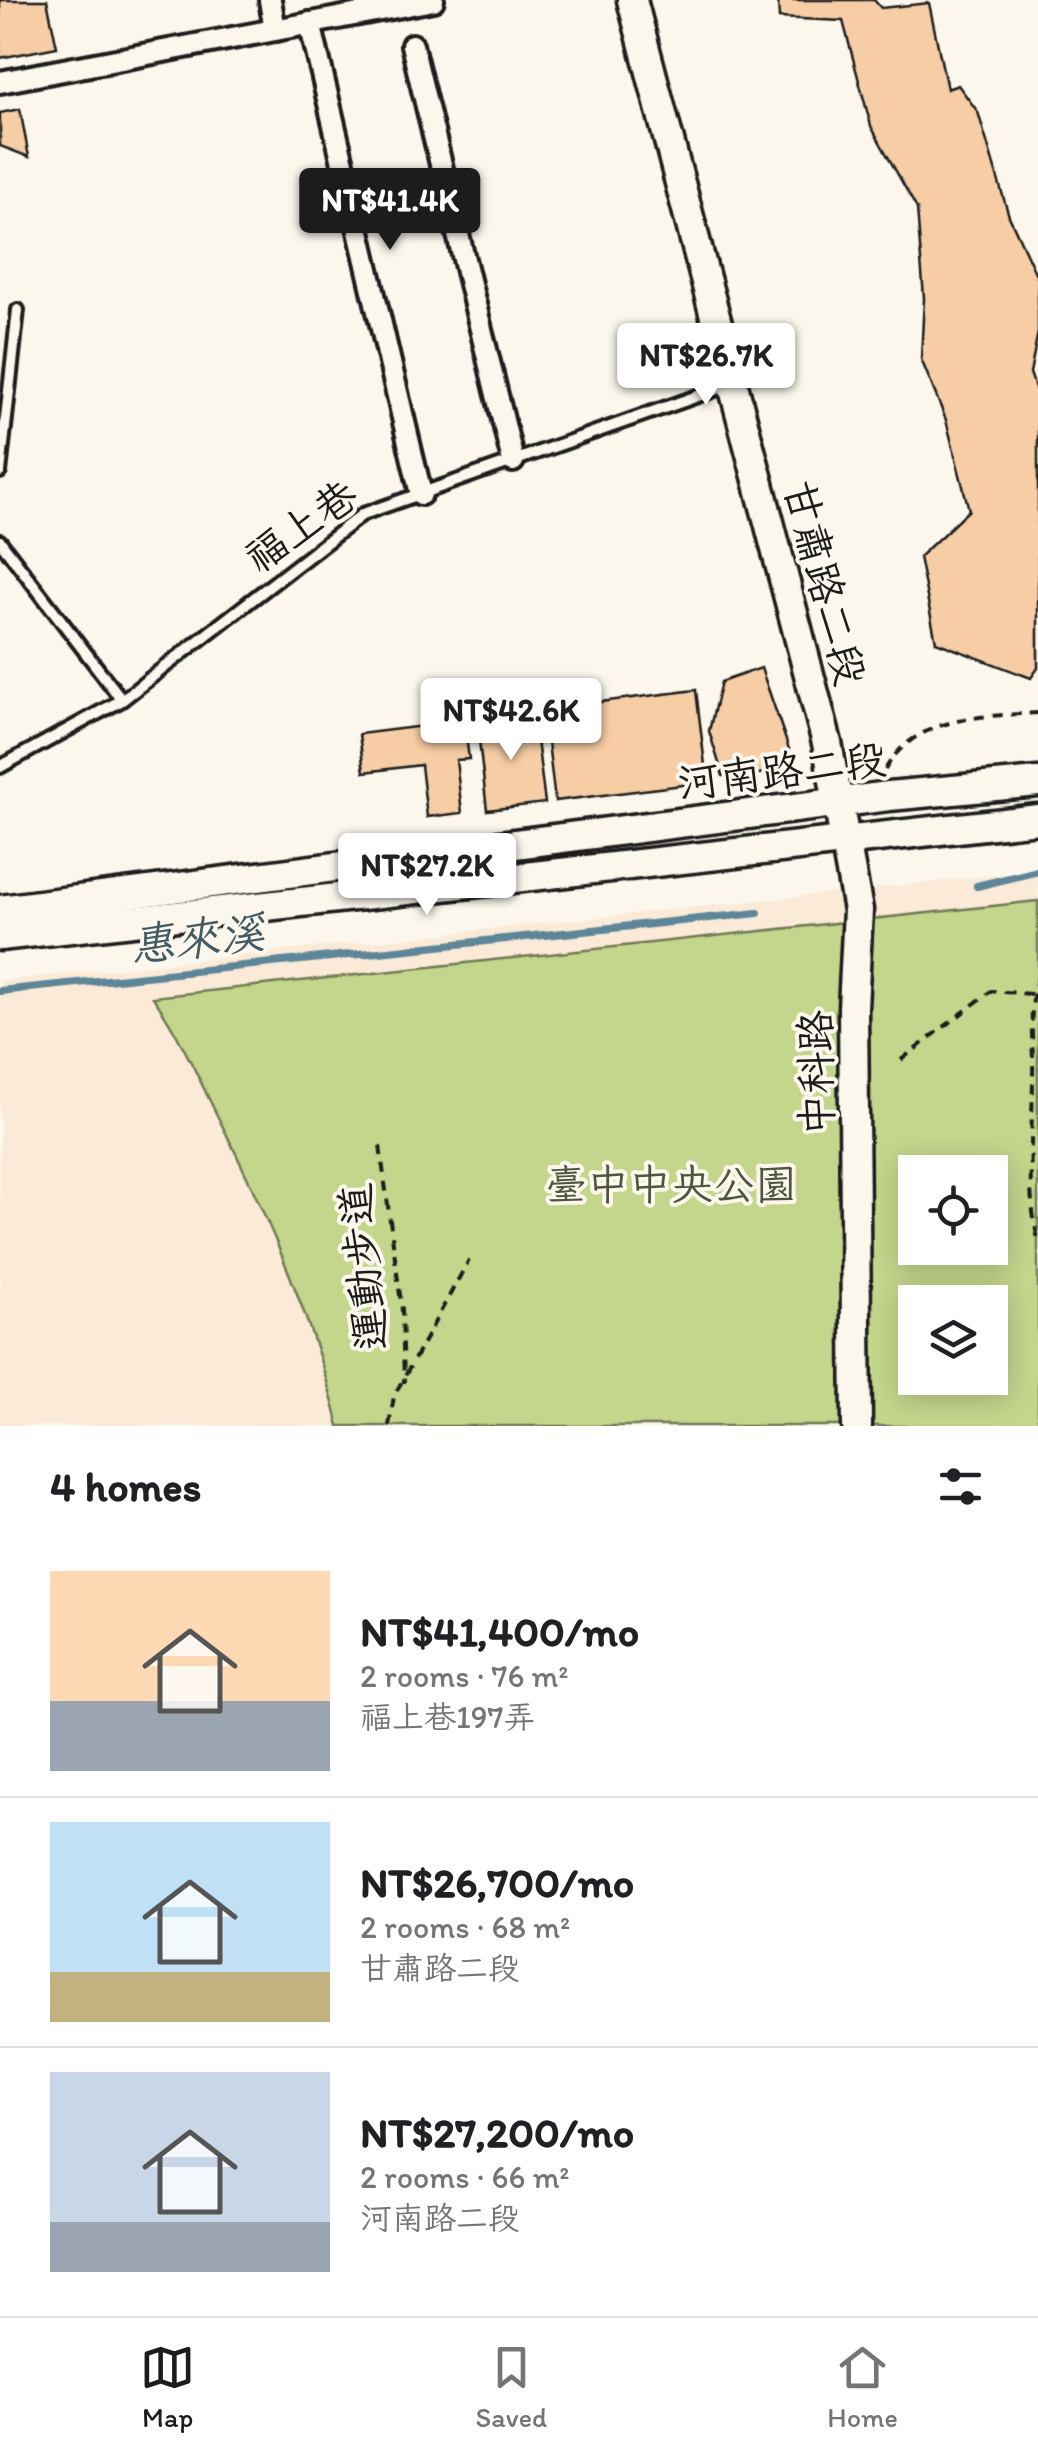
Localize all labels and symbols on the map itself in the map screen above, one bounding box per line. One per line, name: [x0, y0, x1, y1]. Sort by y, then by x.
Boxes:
pin: NT$41.4K: [287, 168, 493, 253]
pin: NT$26.7K: [603, 323, 809, 408]
street label: 福上巷: [235, 469, 367, 583]
street label: 甘肅路二段: [773, 475, 877, 691]
pin: NT$42.6K: [408, 678, 614, 763]
street label: 河南路二段: [675, 733, 889, 809]
pin: NT$27.2K: [324, 833, 530, 918]
water label: 惠來溪: [127, 904, 269, 972]
street label: 中科路: [789, 1010, 843, 1136]
park label: 臺中中央公園: [545, 1159, 797, 1210]
street label: 運動步道: [329, 1181, 397, 1353]

